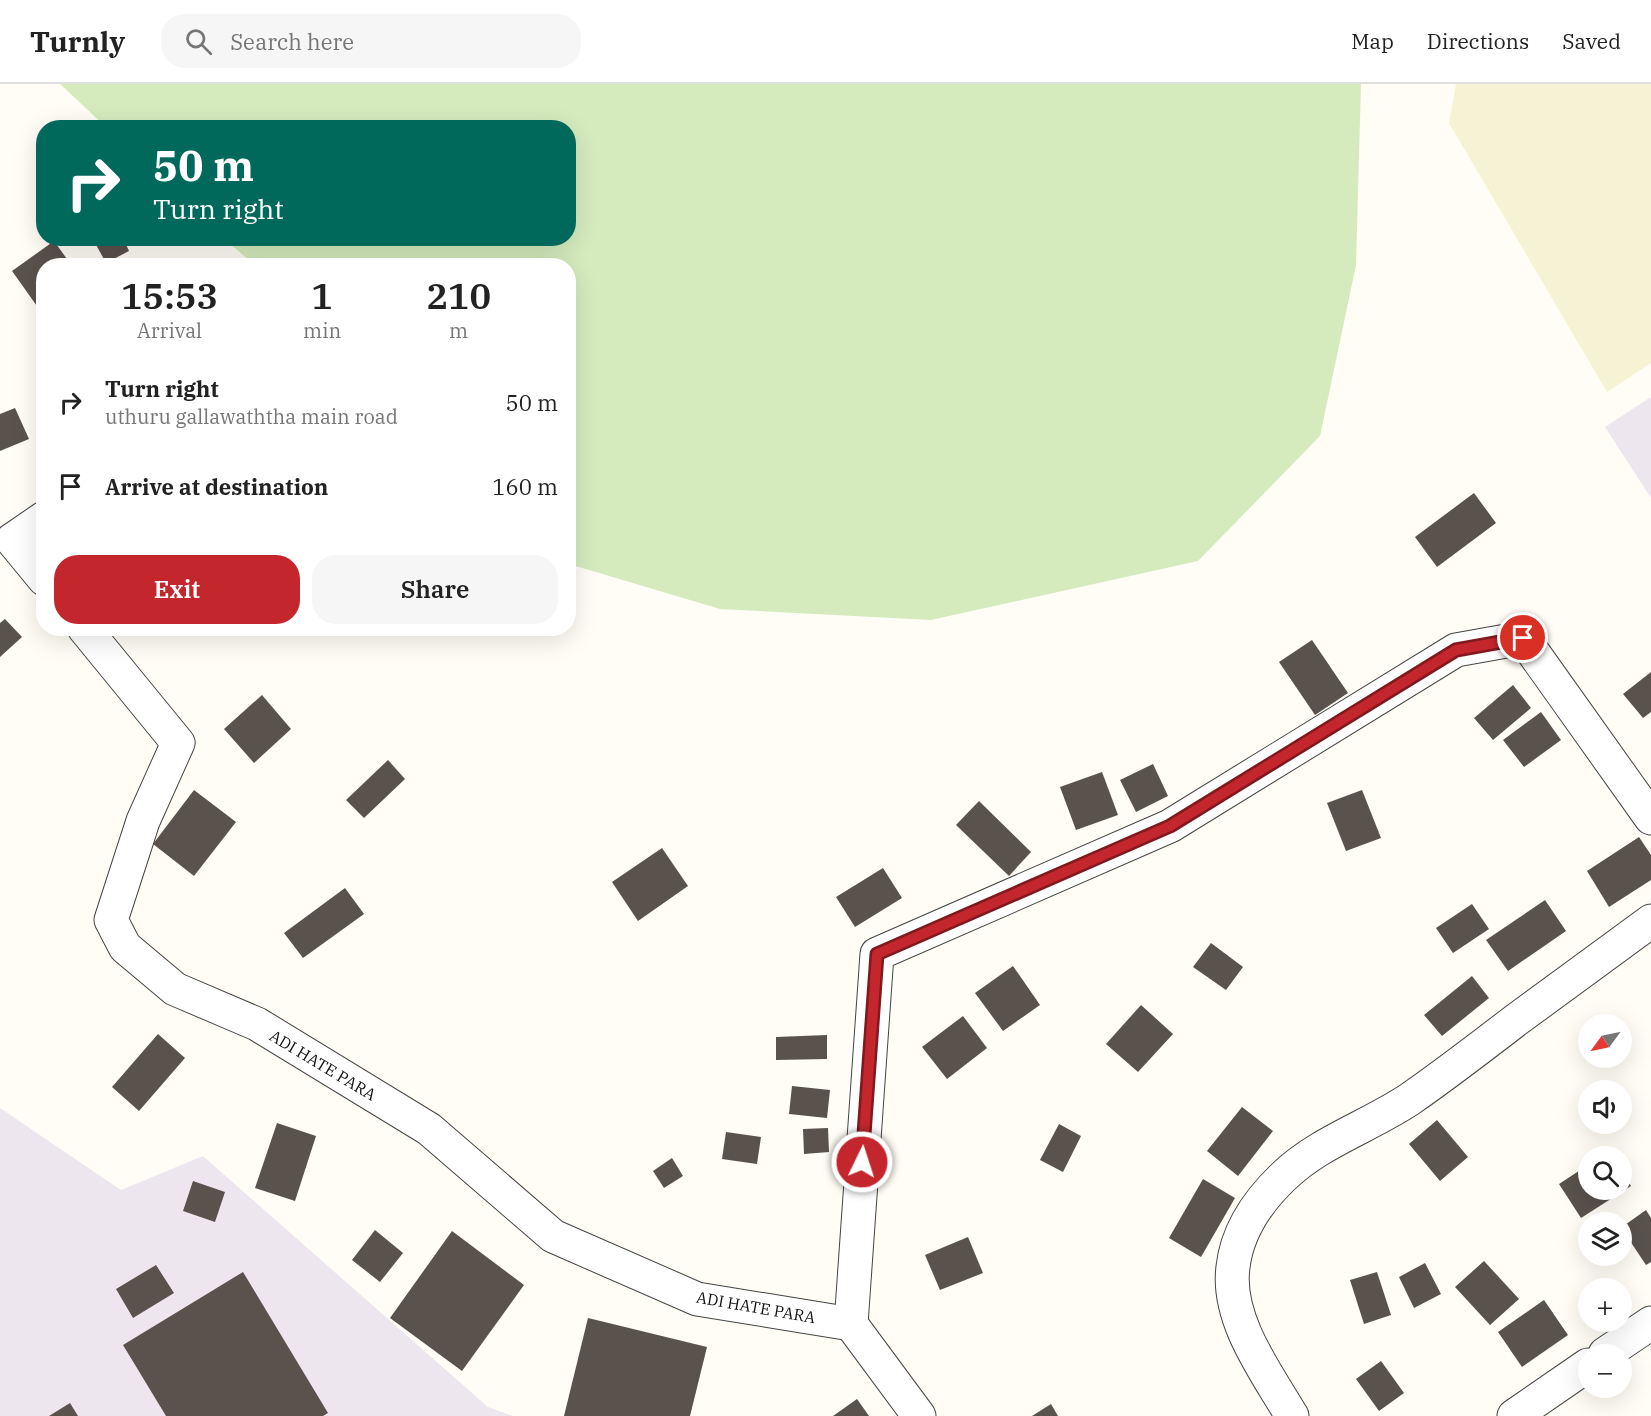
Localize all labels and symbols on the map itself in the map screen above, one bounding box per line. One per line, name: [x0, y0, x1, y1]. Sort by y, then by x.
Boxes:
pin: [1497, 612, 1548, 663]
north arrow: [1578, 1014, 1632, 1068]
street label: ADI HATE PARA: [266, 1025, 380, 1105]
position arrow: [830, 1130, 894, 1194]
street label: ADI HATE PARA: [695, 1287, 817, 1327]

